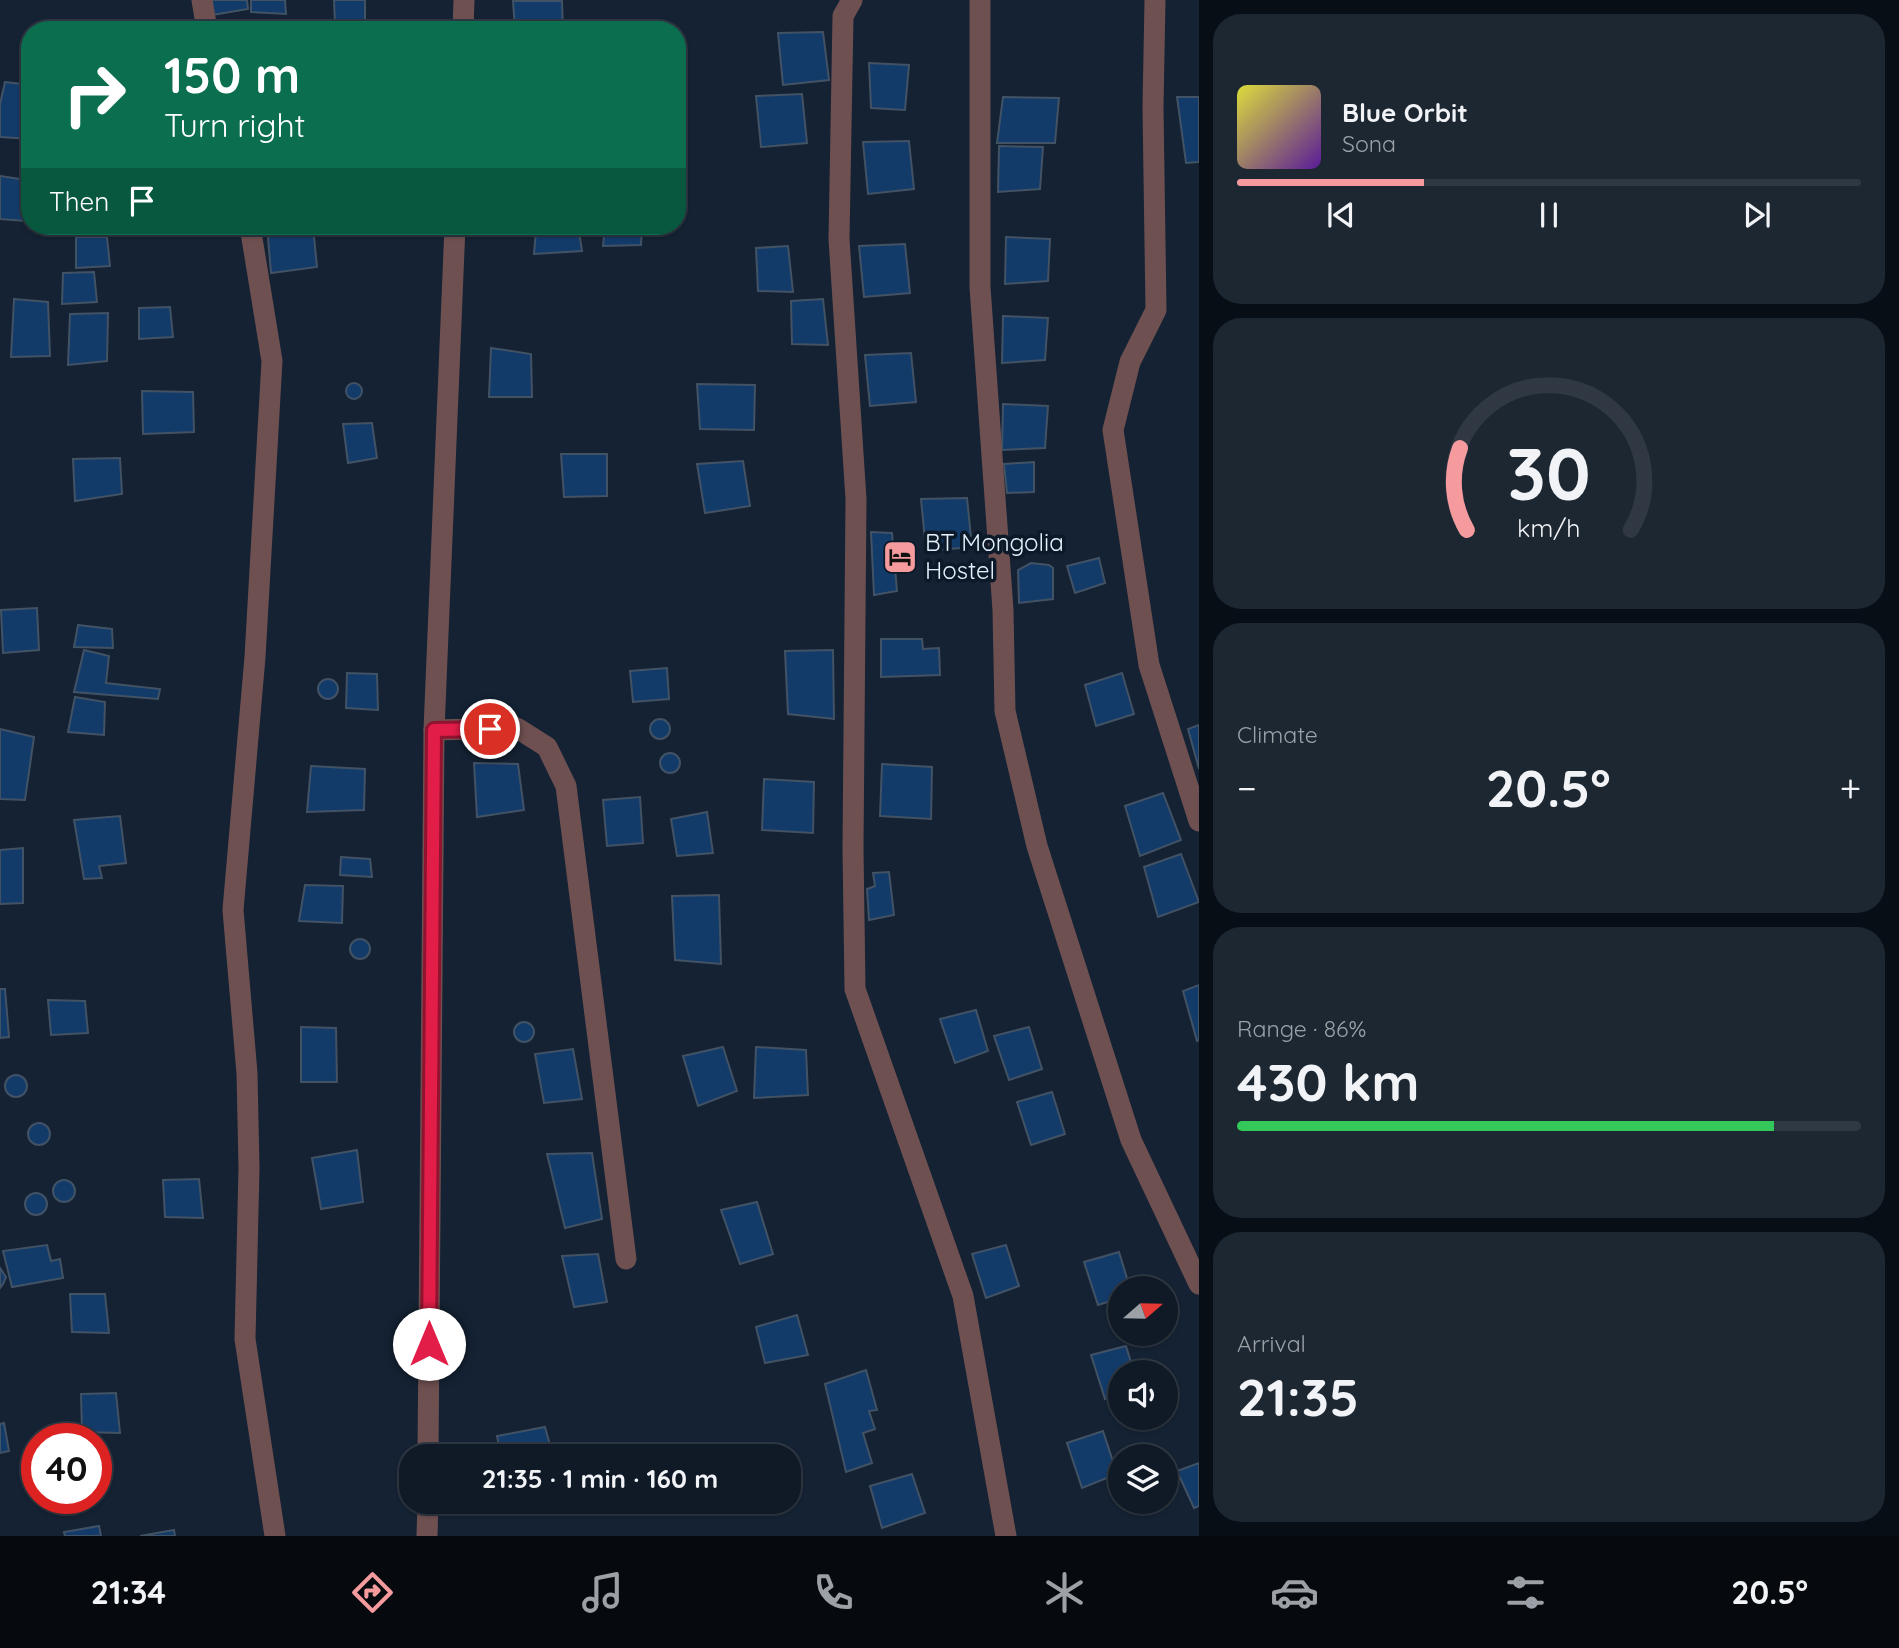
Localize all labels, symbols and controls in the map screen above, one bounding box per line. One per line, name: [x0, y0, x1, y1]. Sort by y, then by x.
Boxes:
text: 150 m: [164, 44, 300, 105]
icon: right: [49, 49, 140, 140]
text: Blue Orbit: [1342, 96, 1468, 129]
text: Turn right: [164, 105, 305, 145]
text: Sona: [1342, 129, 1396, 158]
icon: arrive: [123, 182, 161, 220]
text: Then: [49, 185, 109, 218]
icon: previous: [1322, 196, 1360, 234]
icon: pause: [1530, 196, 1568, 234]
icon: next: [1738, 196, 1776, 234]
text: 30: [1507, 427, 1591, 518]
text: km/h: [1517, 511, 1581, 542]
place label: BT Mongolia Hostel: [925, 527, 1064, 585]
hotel icon: BT Mongolia Hostel: [881, 538, 919, 576]
pin: [460, 699, 520, 759]
icon: arrive: [471, 710, 509, 748]
text: Climate: [1237, 720, 1318, 749]
text: 20.5°: [1486, 755, 1611, 820]
text: −: [1237, 764, 1257, 812]
text: +: [1840, 764, 1861, 812]
text: Range · 86%: [1237, 1014, 1366, 1043]
text: 430 km: [1237, 1049, 1420, 1114]
north arrow: [1108, 1276, 1178, 1346]
map controls: [1108, 1276, 1178, 1514]
position arrow: [392, 1307, 466, 1381]
text: Arrival: [1237, 1329, 1306, 1358]
button: sound: [1108, 1360, 1178, 1430]
text: 21:35: [1237, 1364, 1359, 1429]
speed limit sign: 40: [21, 1423, 112, 1514]
button: layers: [1108, 1444, 1178, 1514]
text: 21:35 · 1 min · 160 m: [482, 1462, 718, 1495]
icon: directions: [348, 1568, 397, 1617]
icon: music: [578, 1568, 627, 1617]
icon: phone: [809, 1568, 858, 1617]
icon: climate: [1040, 1568, 1089, 1617]
icon: car: [1270, 1568, 1319, 1617]
icon: filters: [1501, 1568, 1550, 1617]
text: 21:34: [91, 1572, 166, 1612]
text: 20.5°: [1731, 1572, 1808, 1612]

